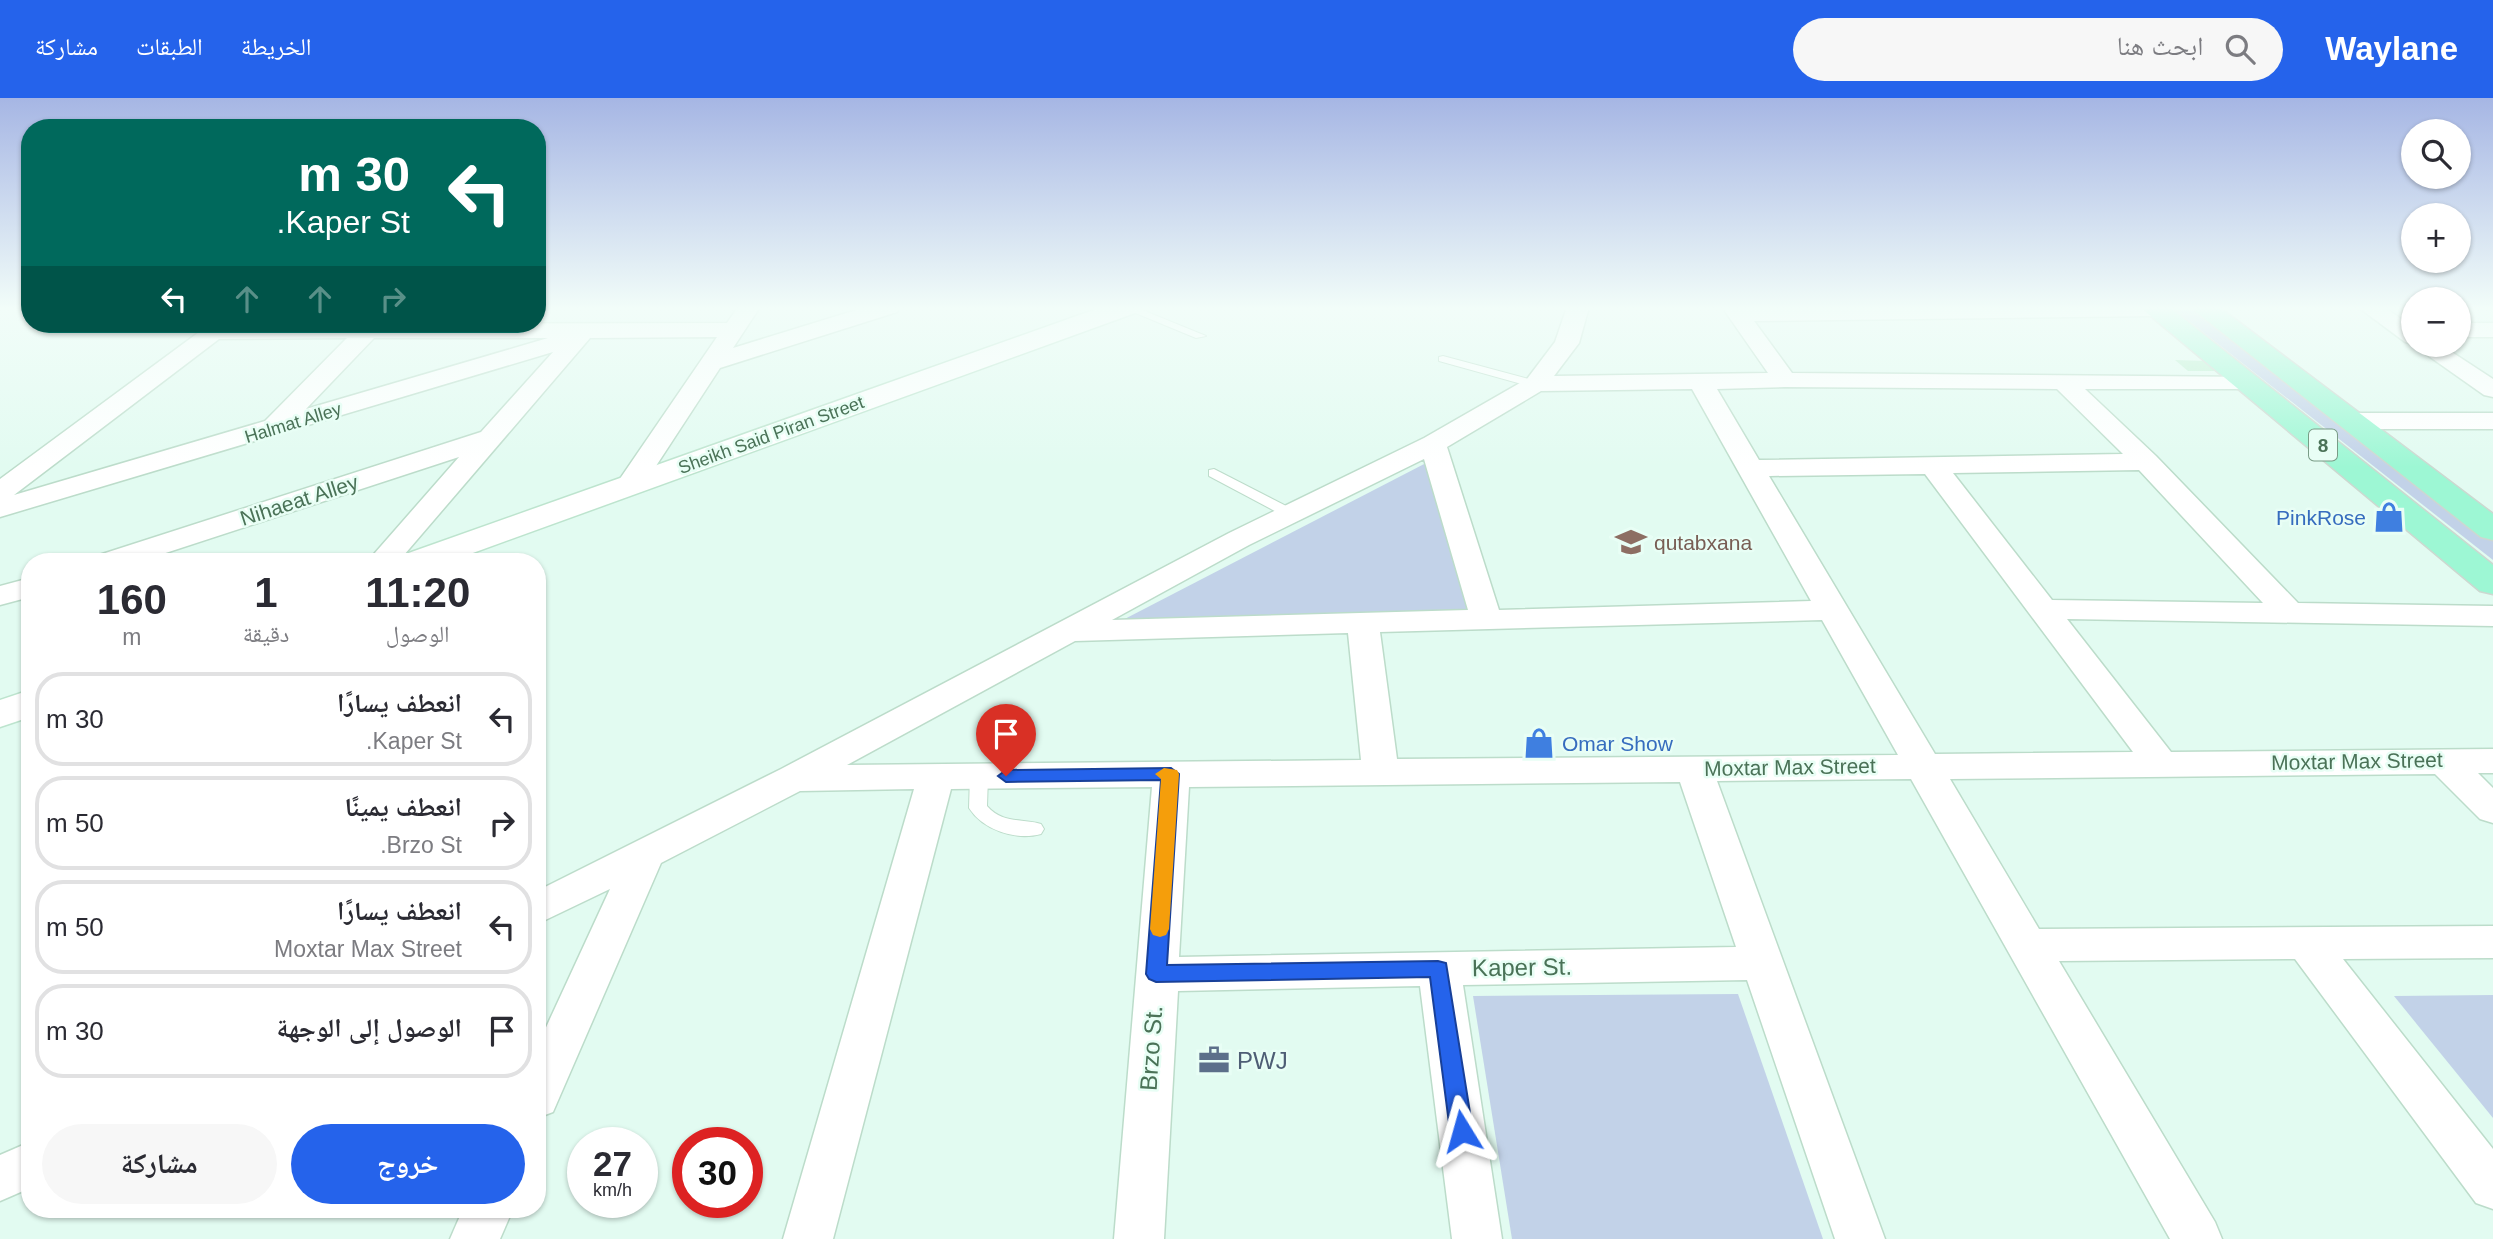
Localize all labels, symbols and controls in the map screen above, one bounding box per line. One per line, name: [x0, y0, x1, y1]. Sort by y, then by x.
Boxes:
search box: [1793, 18, 2283, 81]
icon: search: [2221, 30, 2259, 68]
text: Waylane: [2325, 30, 2458, 67]
text: ابحث هنا: [2117, 31, 2203, 61]
text: مشاركة: [35, 33, 98, 60]
text: الطبقات: [136, 33, 203, 60]
text: الخريطة: [241, 33, 311, 60]
map controls: [2401, 119, 2471, 357]
button: search: [2401, 119, 2471, 189]
text: 30 m: [298, 147, 410, 201]
icon: left: [434, 147, 525, 238]
button: +: [2401, 203, 2471, 273]
text: Kaper St.: [277, 204, 410, 240]
icon: left: [155, 280, 193, 318]
icon: ahead: [228, 280, 266, 318]
icon: ahead: [301, 280, 339, 318]
icon: right: [374, 280, 412, 318]
button: −: [2401, 287, 2471, 357]
street label: Sheikh Said Piran Street: [675, 392, 867, 478]
street label: Halmat Alley: [242, 399, 344, 447]
road number: 8: [2309, 430, 2337, 460]
street label: Nihaeat Alley: [237, 470, 361, 530]
shop icon: PinkRose: [2372, 500, 2406, 534]
place label: PinkRose: [2276, 506, 2366, 529]
school or university icon: qutabxana: [1614, 525, 1648, 559]
place label: qutabxana: [1654, 531, 1752, 554]
text: 1: [254, 569, 278, 616]
text: 11:20: [365, 569, 470, 616]
text: 160: [97, 576, 167, 623]
text: دقيقة: [243, 621, 289, 647]
text: الوصول: [386, 621, 450, 647]
text: m: [122, 624, 141, 650]
text: انعطف يسارًا: [337, 688, 462, 718]
icon: left: [483, 700, 521, 738]
text: 30 m: [46, 704, 104, 734]
pin: [976, 704, 1036, 776]
icon: arrive: [987, 715, 1025, 753]
shop icon: Omar Show: [1522, 726, 1556, 760]
text: Kaper St.: [366, 728, 462, 754]
place label: Omar Show: [1562, 732, 1674, 755]
street label: Moxtar Max Street: [2271, 748, 2443, 774]
street label: Moxtar Max Street: [1704, 754, 1876, 780]
text: انعطف يمينًا: [345, 792, 462, 822]
icon: right: [483, 804, 521, 842]
text: 50 m: [46, 808, 104, 838]
text: Brzo St.: [380, 832, 462, 858]
text: انعطف يسارًا: [337, 896, 462, 926]
icon: left: [483, 908, 521, 946]
text: 50 m: [46, 912, 104, 942]
text: Moxtar Max Street: [274, 936, 462, 962]
street label: Kaper St.: [1472, 953, 1572, 981]
street label: Brzo St.: [1135, 1004, 1167, 1092]
icon: arrive: [483, 1012, 521, 1050]
text: الوصول إلى الوجهة: [277, 1013, 462, 1043]
text: 30 m: [46, 1016, 104, 1046]
office icon: PWJ: [1197, 1043, 1231, 1077]
place label: PWJ: [1237, 1047, 1288, 1074]
position arrow: [1425, 1094, 1499, 1168]
button: مشاركة: [42, 1124, 277, 1204]
button: خروج: [291, 1124, 525, 1204]
speed limit sign: 30: [672, 1127, 763, 1218]
text: 27: [593, 1144, 632, 1183]
text: km/h: [593, 1180, 632, 1200]

